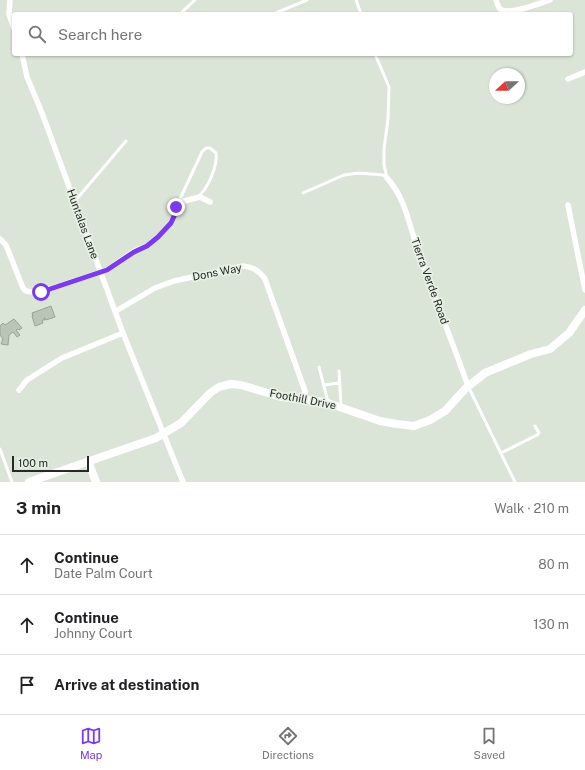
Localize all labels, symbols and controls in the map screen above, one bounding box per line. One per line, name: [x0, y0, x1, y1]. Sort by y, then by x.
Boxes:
search box: [12, 12, 573, 56]
icon: search: [26, 23, 48, 45]
text: Search here: [58, 26, 142, 43]
north arrow: [489, 68, 525, 104]
street label: Huntalas Lane: [65, 187, 101, 261]
route end: [167, 198, 185, 216]
street label: Tierra Verde Road: [409, 236, 451, 326]
street label: Dons Way: [191, 261, 243, 283]
route start: [32, 283, 50, 301]
street label: Foothill Drive: [269, 387, 337, 411]
scale bar: [12, 454, 89, 473]
text: 100 m: [18, 457, 48, 469]
text: 3 min: [16, 498, 61, 518]
text: Walk · 210 m: [494, 501, 569, 516]
text: Continue: [54, 549, 119, 566]
icon: ahead: [16, 554, 38, 576]
text: 80 m: [538, 557, 569, 572]
text: Date Palm Court: [54, 566, 153, 581]
text: Continue: [54, 609, 119, 626]
icon: ahead: [16, 614, 38, 636]
text: 130 m: [533, 617, 569, 632]
text: Johnny Court: [54, 626, 133, 641]
icon: arrive: [16, 674, 38, 696]
text: Arrive at destination: [54, 676, 199, 693]
tab: Map: [80, 725, 102, 761]
tab: Directions: [262, 725, 314, 761]
tab: Saved: [474, 725, 505, 761]

